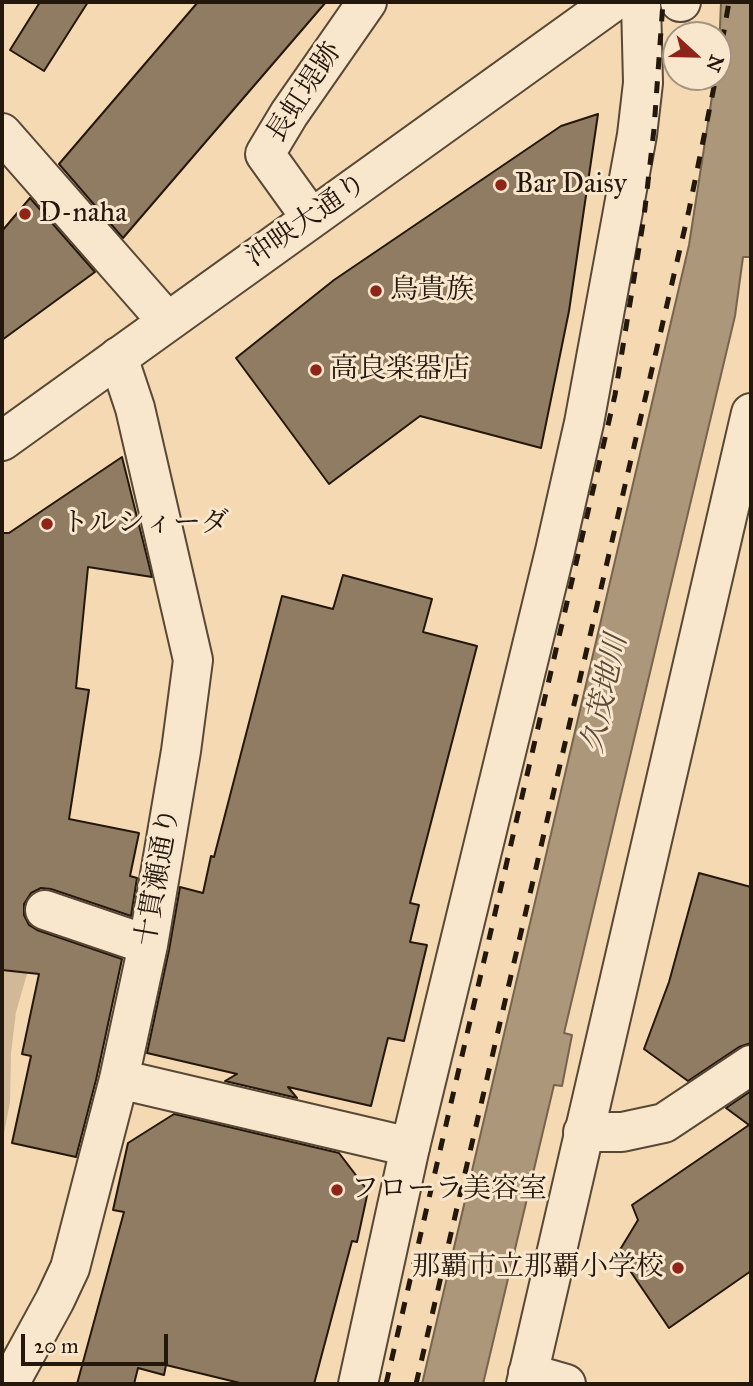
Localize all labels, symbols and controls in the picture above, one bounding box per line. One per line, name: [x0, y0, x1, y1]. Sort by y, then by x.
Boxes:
north arrow: [662, 21, 732, 91]
street label: 長虹堤跡: [260, 37, 350, 149]
text: N: [701, 52, 729, 75]
street label: 沖映大通り: [240, 167, 374, 275]
place label: Bar Daisy: [515, 168, 627, 202]
marker: Bar Daisy: [493, 177, 509, 193]
place label: D-naha: [39, 197, 127, 231]
marker: D-naha: [17, 206, 33, 222]
place label: 鳥貴族: [390, 274, 474, 308]
marker: 鳥貴族: [368, 283, 384, 299]
place label: 高良楽器店: [330, 353, 470, 387]
marker: 高良楽器店: [308, 362, 324, 378]
place label: トルシィーダ: [61, 507, 229, 541]
marker: トルシィーダ: [39, 516, 55, 532]
water label: 久茂地川: [576, 632, 636, 756]
street label: 十貫瀬通り: [130, 805, 188, 949]
place label: フローラ美容室: [351, 1173, 547, 1207]
marker: フローラ美容室: [329, 1182, 345, 1198]
place label: 那覇市立那覇小学校: [412, 1251, 664, 1285]
marker: 那覇市立那覇小学校: [670, 1260, 686, 1276]
scale bar: [24, 1320, 172, 1364]
text: 20 m: [34, 1333, 79, 1359]

